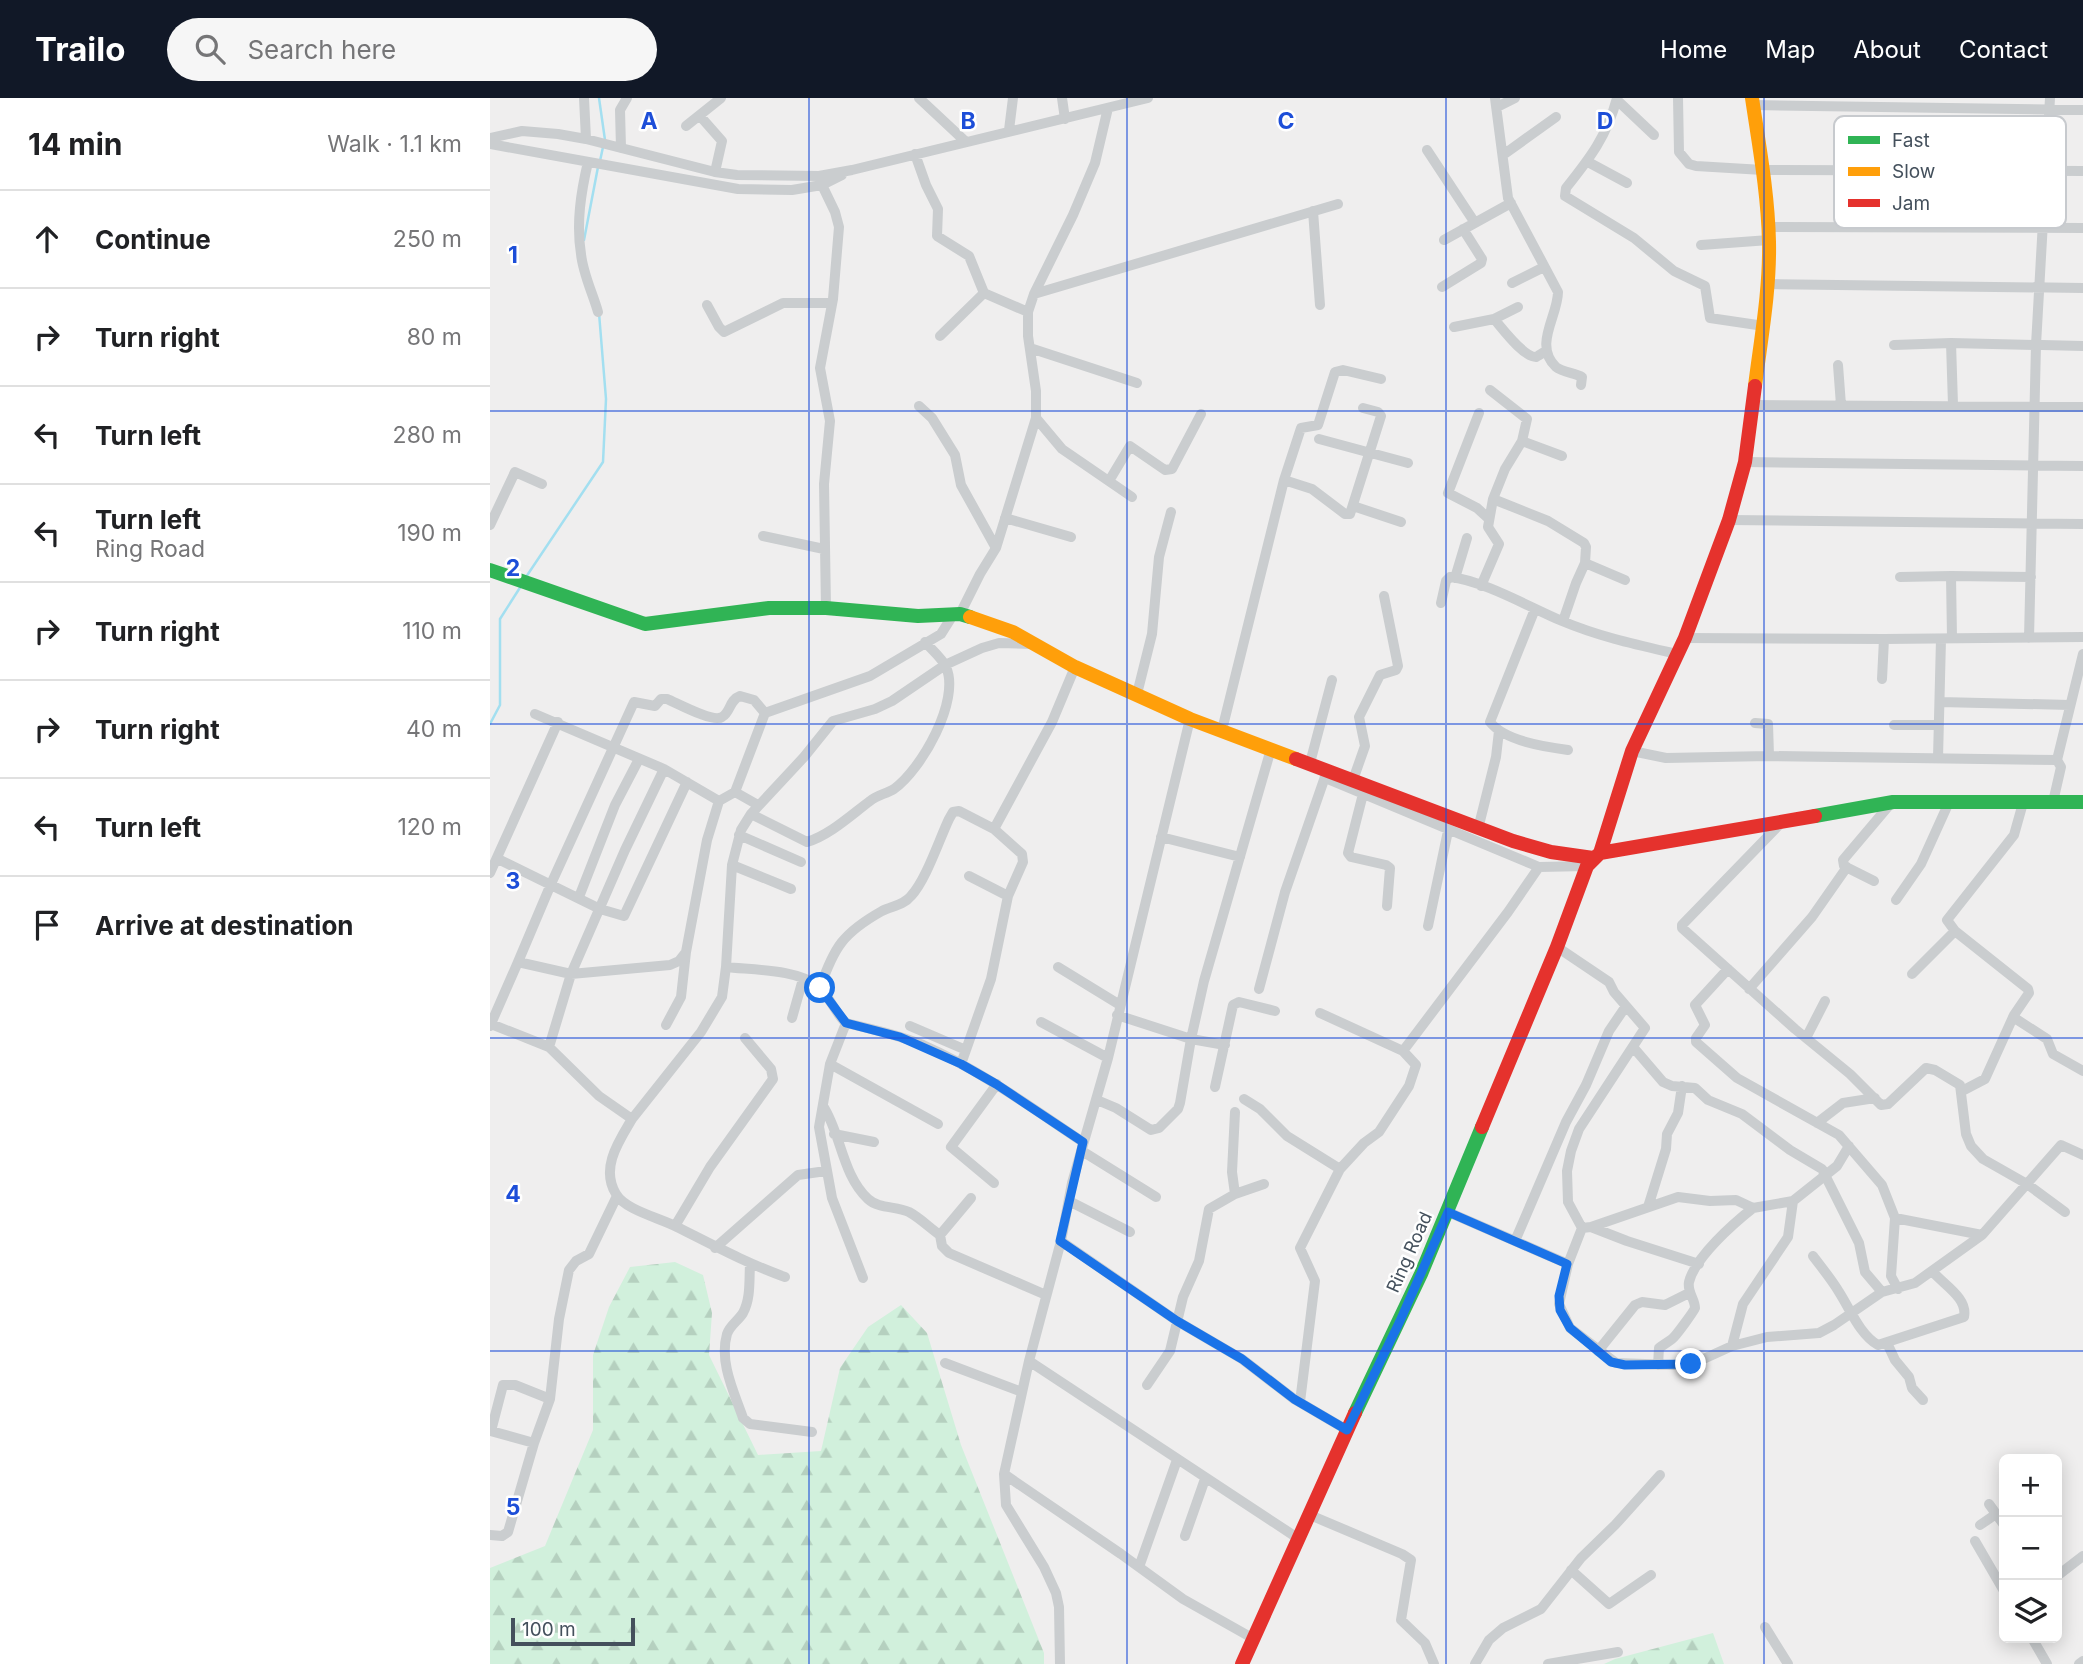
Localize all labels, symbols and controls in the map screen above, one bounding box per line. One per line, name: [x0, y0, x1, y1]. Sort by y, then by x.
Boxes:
search box: [167, 18, 657, 81]
text: Trailo: [35, 29, 125, 69]
icon: search: [191, 30, 229, 68]
text: Search here: [247, 34, 396, 65]
text: Home: [1660, 35, 1727, 64]
text: Map: [1765, 35, 1815, 64]
text: About: [1853, 35, 1921, 64]
text: Contact: [1959, 35, 2048, 64]
text: A: [640, 107, 658, 135]
text: B: [960, 107, 976, 135]
text: C: [1277, 107, 1295, 135]
text: D: [1597, 107, 1613, 135]
legend: [1834, 116, 2066, 228]
text: 14 min: [28, 126, 123, 162]
text: Fast: [1892, 129, 1930, 152]
text: Walk · 1.1 km: [327, 130, 462, 158]
text: Slow: [1892, 160, 1935, 183]
text: Jam: [1892, 192, 1930, 215]
icon: ahead: [28, 220, 66, 258]
text: Continue: [95, 224, 211, 255]
text: 250 m: [393, 225, 462, 253]
text: 1: [508, 241, 518, 269]
icon: right: [28, 318, 66, 356]
text: Turn right: [95, 322, 220, 353]
text: 80 m: [407, 323, 462, 351]
icon: left: [28, 416, 66, 454]
text: Turn left: [95, 420, 201, 451]
text: 280 m: [393, 421, 462, 449]
text: Turn left: [95, 504, 201, 535]
icon: left: [28, 514, 66, 552]
text: 190 m: [397, 519, 462, 547]
text: Ring Road: [95, 535, 205, 563]
text: 2: [506, 554, 520, 582]
icon: right: [28, 612, 66, 650]
text: Turn right: [95, 616, 220, 647]
text: 110 m: [402, 617, 462, 645]
icon: right: [28, 710, 66, 748]
text: Turn right: [95, 714, 220, 745]
text: 40 m: [406, 715, 462, 743]
icon: left: [28, 808, 66, 846]
text: Turn left: [95, 812, 201, 843]
text: 120 m: [397, 813, 462, 841]
text: 3: [506, 867, 520, 895]
icon: arrive: [28, 906, 66, 944]
text: Arrive at destination: [95, 910, 354, 941]
route start: [804, 972, 835, 1003]
text: 4: [505, 1180, 521, 1208]
street label: Ring Road: [1382, 1208, 1436, 1296]
route end: [1675, 1348, 1706, 1379]
map controls: [1999, 1454, 2062, 1643]
button: +: [1999, 1454, 2062, 1517]
text: 5: [506, 1493, 520, 1521]
button: −: [1999, 1517, 2062, 1580]
button: layers: [1999, 1580, 2062, 1643]
scale bar: [511, 1615, 635, 1647]
text: 100 m: [522, 1618, 576, 1641]

